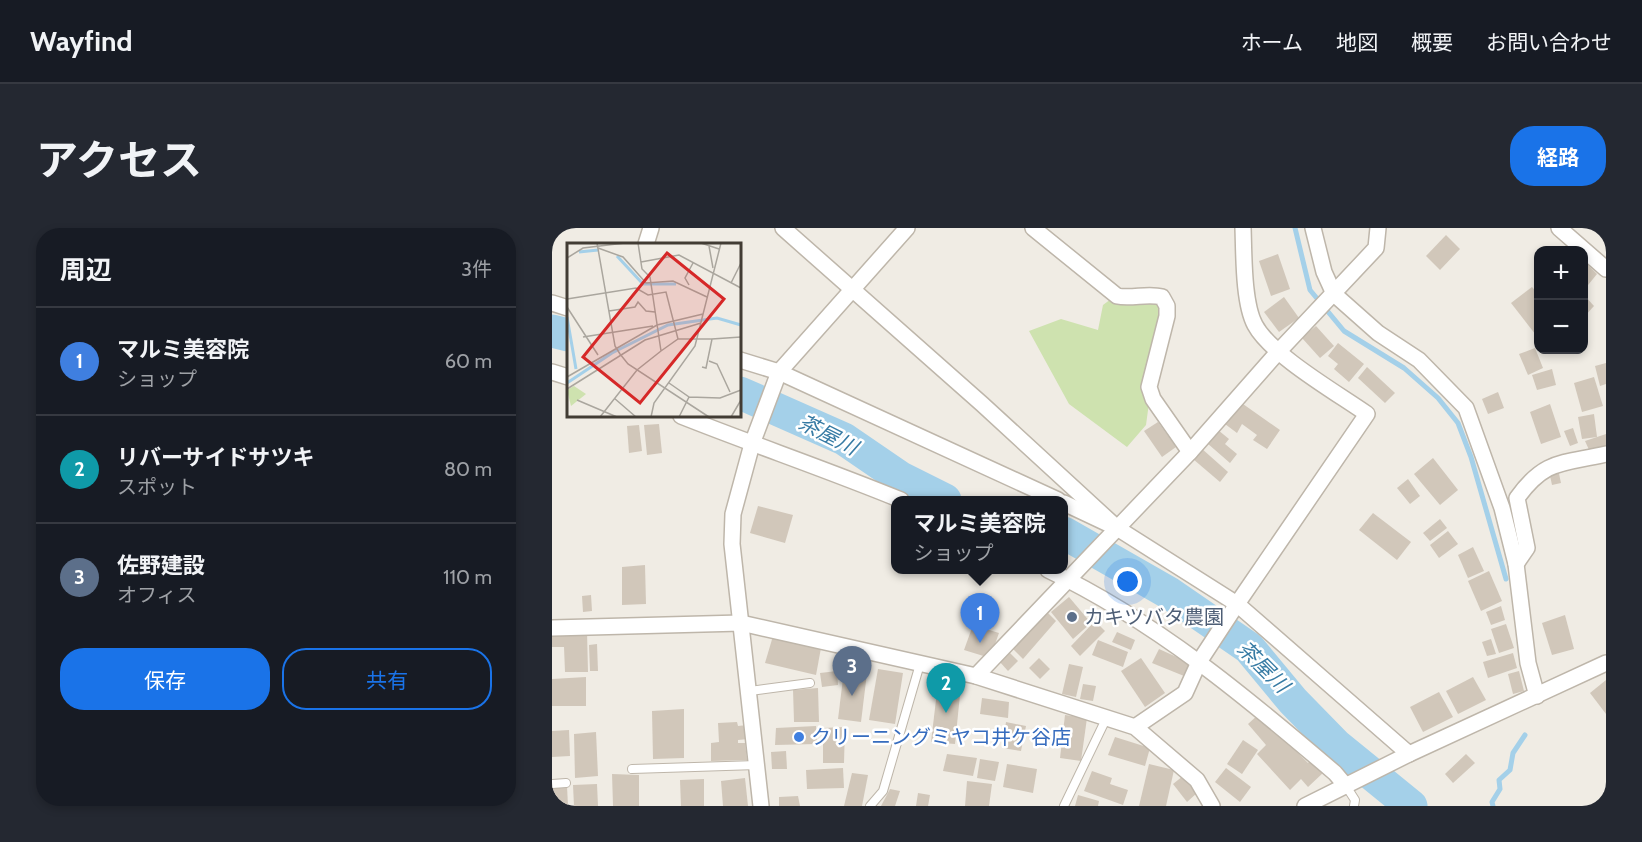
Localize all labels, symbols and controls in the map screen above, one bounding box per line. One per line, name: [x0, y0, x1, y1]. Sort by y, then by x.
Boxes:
text: Wayfind: [30, 24, 132, 58]
text: ホーム: [1241, 30, 1303, 55]
text: 地図: [1336, 30, 1378, 55]
text: 概要: [1411, 30, 1453, 55]
text: お問い合わせ: [1486, 30, 1612, 55]
button: 経路: [1510, 126, 1606, 186]
text: アクセス: [36, 134, 202, 186]
inset map: [567, 243, 741, 417]
map controls: [1534, 246, 1588, 354]
button: +: [1534, 246, 1588, 300]
text: 周辺: [60, 254, 112, 286]
text: 3件: [461, 257, 492, 281]
button: −: [1534, 300, 1588, 354]
text: マルミ美容院: [117, 336, 249, 363]
text: 1: [76, 349, 83, 373]
text: 60 m: [445, 349, 492, 373]
text: ショップ: [117, 367, 197, 391]
water label: 茶屋川: [794, 409, 864, 461]
text: リバーサイドサツキ: [117, 444, 315, 471]
text: 2: [74, 457, 85, 481]
text: 80 m: [444, 457, 492, 481]
text: スポット: [117, 475, 197, 499]
popup: [891, 496, 1068, 574]
text: マルミ美容院: [913, 510, 1046, 537]
text: ショップ: [913, 541, 993, 565]
text: 佐野建設: [117, 552, 205, 579]
text: 3: [74, 565, 85, 589]
text: 110 m: [443, 565, 492, 589]
your location: [1113, 567, 1142, 596]
text: オフィス: [117, 583, 197, 607]
pin: 1: [960, 594, 1000, 643]
place label: カキツバタ農園: [1084, 605, 1224, 629]
marker: カキツバタ農園: [1065, 610, 1079, 624]
water label: 茶屋川: [1232, 636, 1296, 699]
pin: 3: [832, 646, 872, 696]
button: 保存: [60, 648, 270, 710]
button: 共有: [282, 648, 492, 710]
pin: 2: [926, 664, 966, 713]
place label: クリーニングミヤコ井ケ谷店: [811, 725, 1071, 749]
marker: クリーニングミヤコ井ケ谷店: [792, 730, 806, 744]

